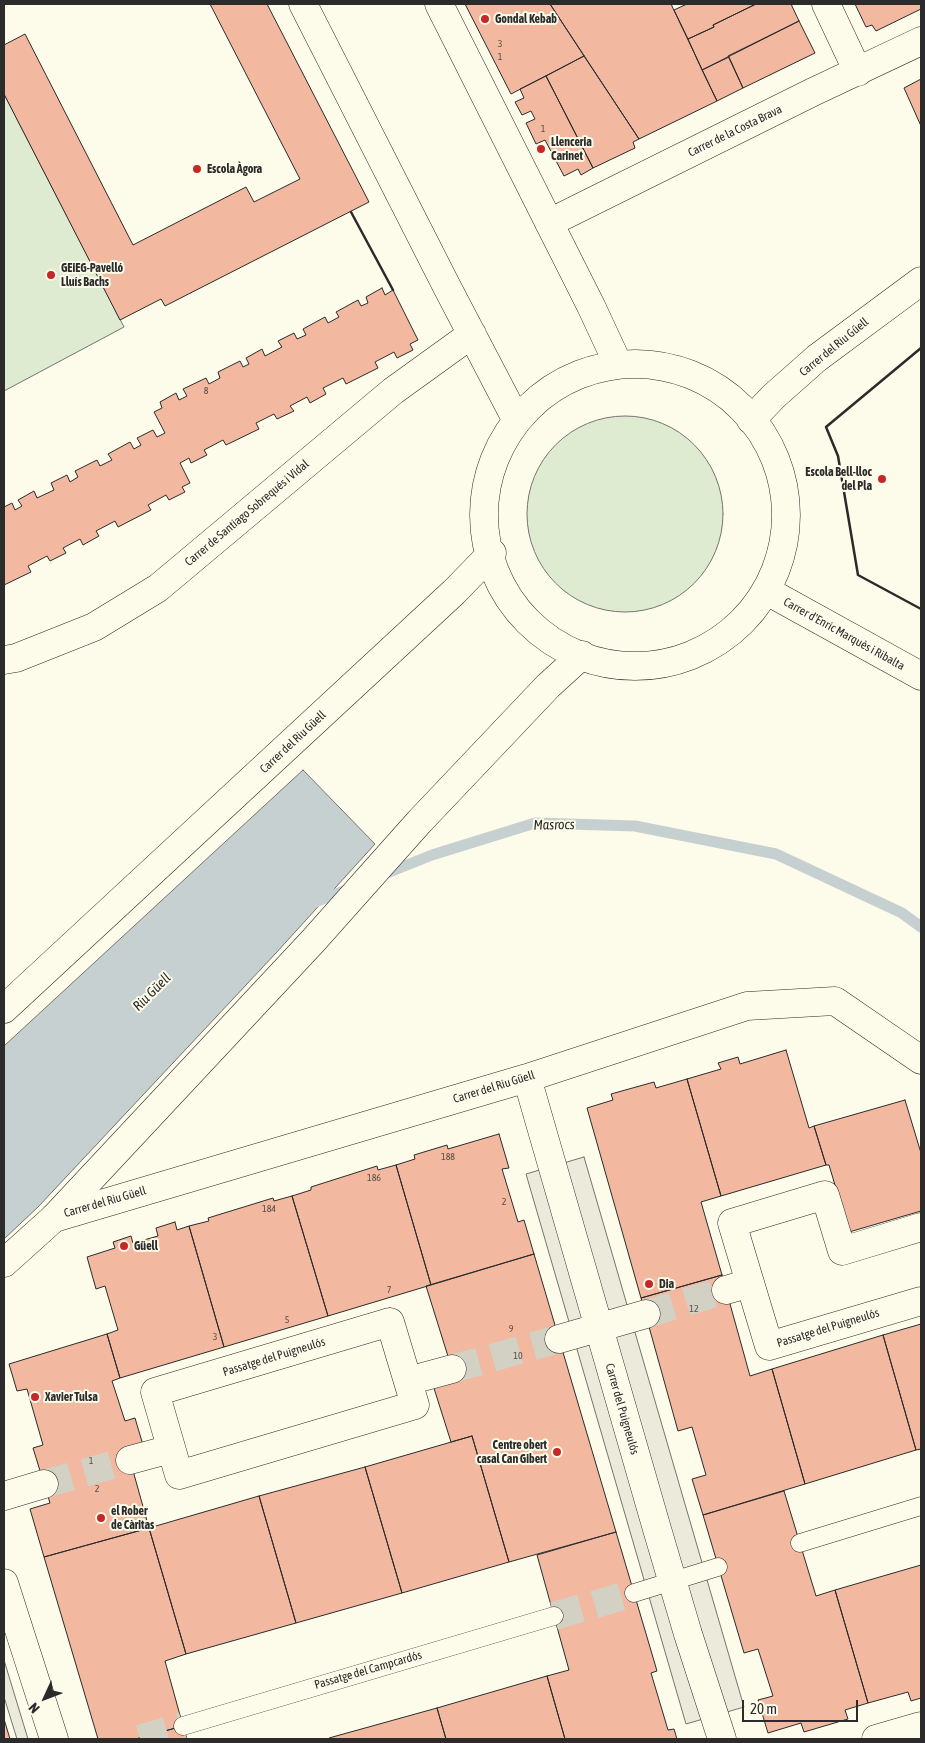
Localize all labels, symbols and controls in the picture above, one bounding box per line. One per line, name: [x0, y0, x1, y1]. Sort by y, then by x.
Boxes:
place label: Gondal Kebab: [495, 12, 557, 26]
marker: Gondal Kebab: [479, 13, 491, 25]
house number: 3: [498, 38, 502, 50]
house number: 1: [498, 51, 502, 63]
street label: Carrer de la Costa Brava: [686, 102, 784, 160]
house number: 1: [541, 123, 545, 135]
place label: Llenceria Carinet: [551, 135, 592, 163]
marker: Llenceria Carinet: [535, 143, 547, 155]
place label: Escola Àgora: [207, 162, 262, 176]
marker: Escola Àgora: [191, 163, 203, 175]
place label: GEiEG-Pavelló Lluís Bachs: [61, 261, 123, 289]
marker: GEiEG-Pavelló Lluís Bachs: [45, 269, 57, 281]
street label: Carrer del Riu Güell: [797, 315, 871, 379]
house number: 8: [204, 385, 208, 397]
street label: Carrer de Santiago Sobrequés i Vidal: [182, 457, 312, 569]
place label: Escola Bell-lloc del Pla: [805, 465, 872, 493]
marker: Escola Bell-lloc del Pla: [876, 473, 888, 485]
street label: Carrer d'Enric Marquès i Ribalta: [781, 595, 907, 673]
street label: Carrer del Riu Güell: [257, 708, 329, 776]
water label: Masrocs: [533, 816, 575, 834]
water label: Riu Güell: [129, 969, 175, 1015]
street label: Carrer del Riu Güell: [451, 1068, 537, 1106]
house number: 188: [441, 1151, 455, 1163]
house number: 186: [367, 1172, 381, 1184]
street label: Carrer del Riu Güell: [62, 1183, 148, 1221]
house number: 2: [502, 1196, 506, 1208]
house number: 184: [262, 1203, 276, 1215]
place label: Güell: [134, 1239, 158, 1253]
marker: Güell: [118, 1240, 130, 1252]
place label: Dia: [659, 1277, 674, 1291]
marker: Dia: [643, 1278, 655, 1290]
house number: 7: [387, 1284, 391, 1296]
house number: 12: [689, 1303, 699, 1315]
street label: Passatge del Puigneulós: [775, 1306, 881, 1350]
house number: 5: [285, 1314, 289, 1326]
house number: 9: [509, 1323, 513, 1335]
house number: 3: [213, 1331, 217, 1343]
street label: Passatge del Puigneulós: [221, 1335, 327, 1379]
house number: 10: [513, 1350, 523, 1362]
street label: Carrer del Puigneulós: [602, 1362, 642, 1456]
place label: Xavier Tulsa: [45, 1390, 98, 1404]
marker: Xavier Tulsa: [29, 1391, 41, 1403]
place label: Centre obert casal Can Gibert: [477, 1438, 547, 1466]
marker: Centre obert casal Can Gibert: [551, 1446, 563, 1458]
house number: 1: [89, 1455, 93, 1467]
house number: 2: [95, 1483, 99, 1495]
place label: el Rober de Càritas: [111, 1504, 154, 1532]
marker: el Rober de Càritas: [95, 1512, 107, 1524]
street label: Passatge del Campcardós: [313, 1648, 423, 1692]
north arrow: [20, 1673, 70, 1723]
scale bar: [745, 1690, 861, 1722]
text: N: [25, 1700, 43, 1717]
text: 20 m: [750, 1700, 777, 1717]

